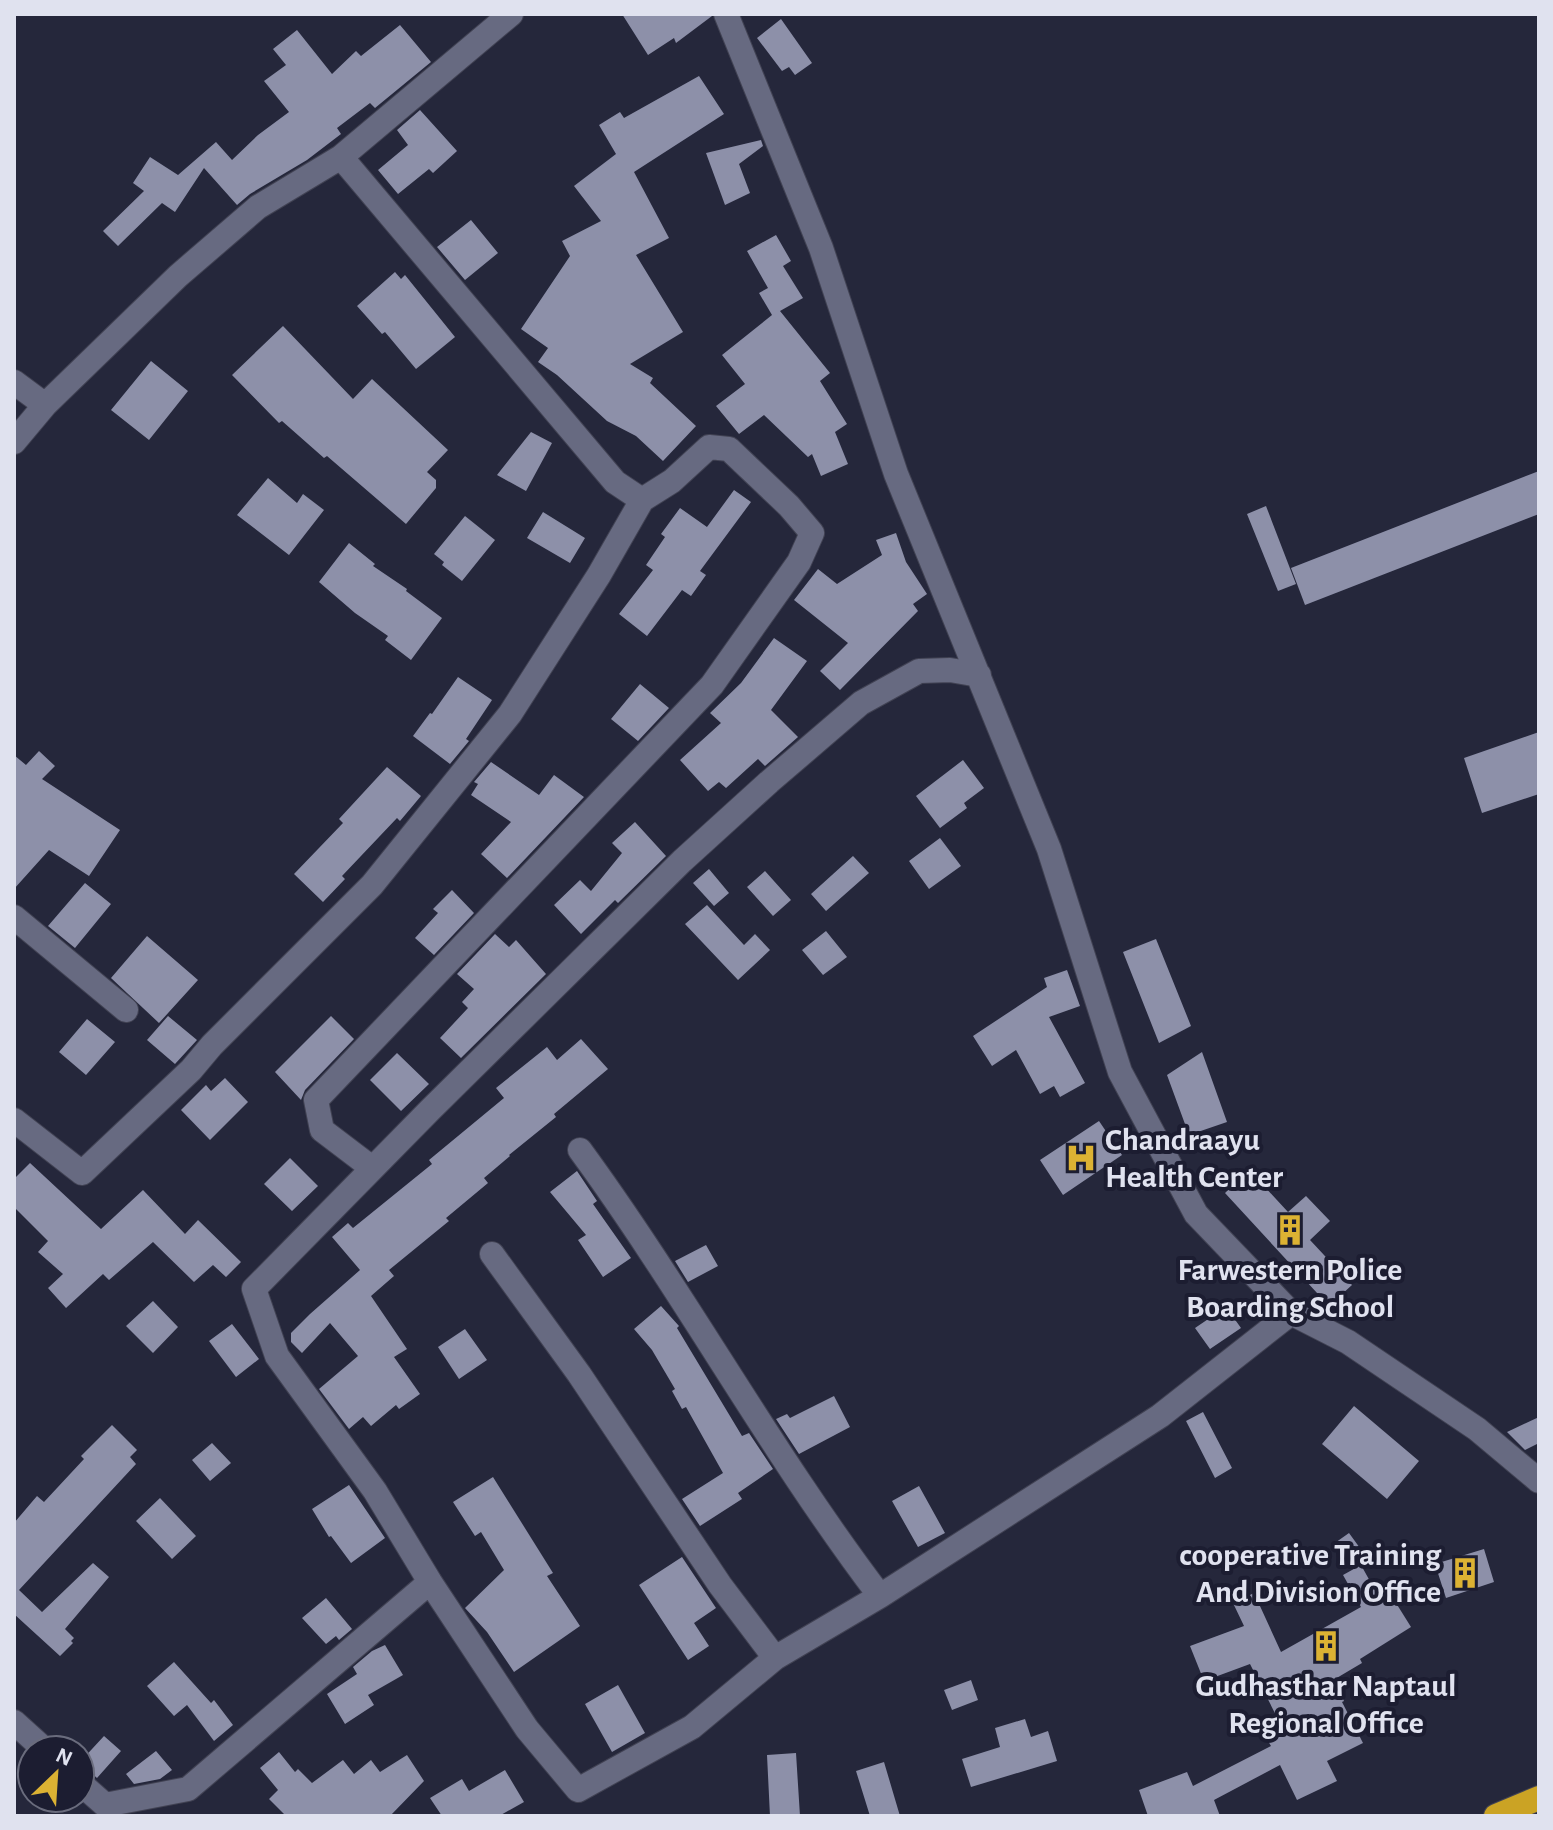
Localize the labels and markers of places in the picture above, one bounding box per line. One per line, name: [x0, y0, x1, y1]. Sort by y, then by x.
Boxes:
place label: Chandraayu Health Center: [1105, 1124, 1283, 1193]
hospital icon: Chandraayu Health Center: [1064, 1141, 1098, 1175]
building icon: Farwestern Police Boarding School: [1273, 1213, 1307, 1247]
place label: Farwestern Police Boarding School: [1178, 1254, 1402, 1323]
place label: cooperative Training And Division Office: [1179, 1539, 1442, 1608]
building icon: cooperative Training And Division Office: [1448, 1556, 1482, 1590]
building icon: Gudhasthar Naptaul Regional Office: [1309, 1629, 1343, 1663]
place label: Gudhasthar Naptaul Regional Office: [1196, 1670, 1456, 1739]

